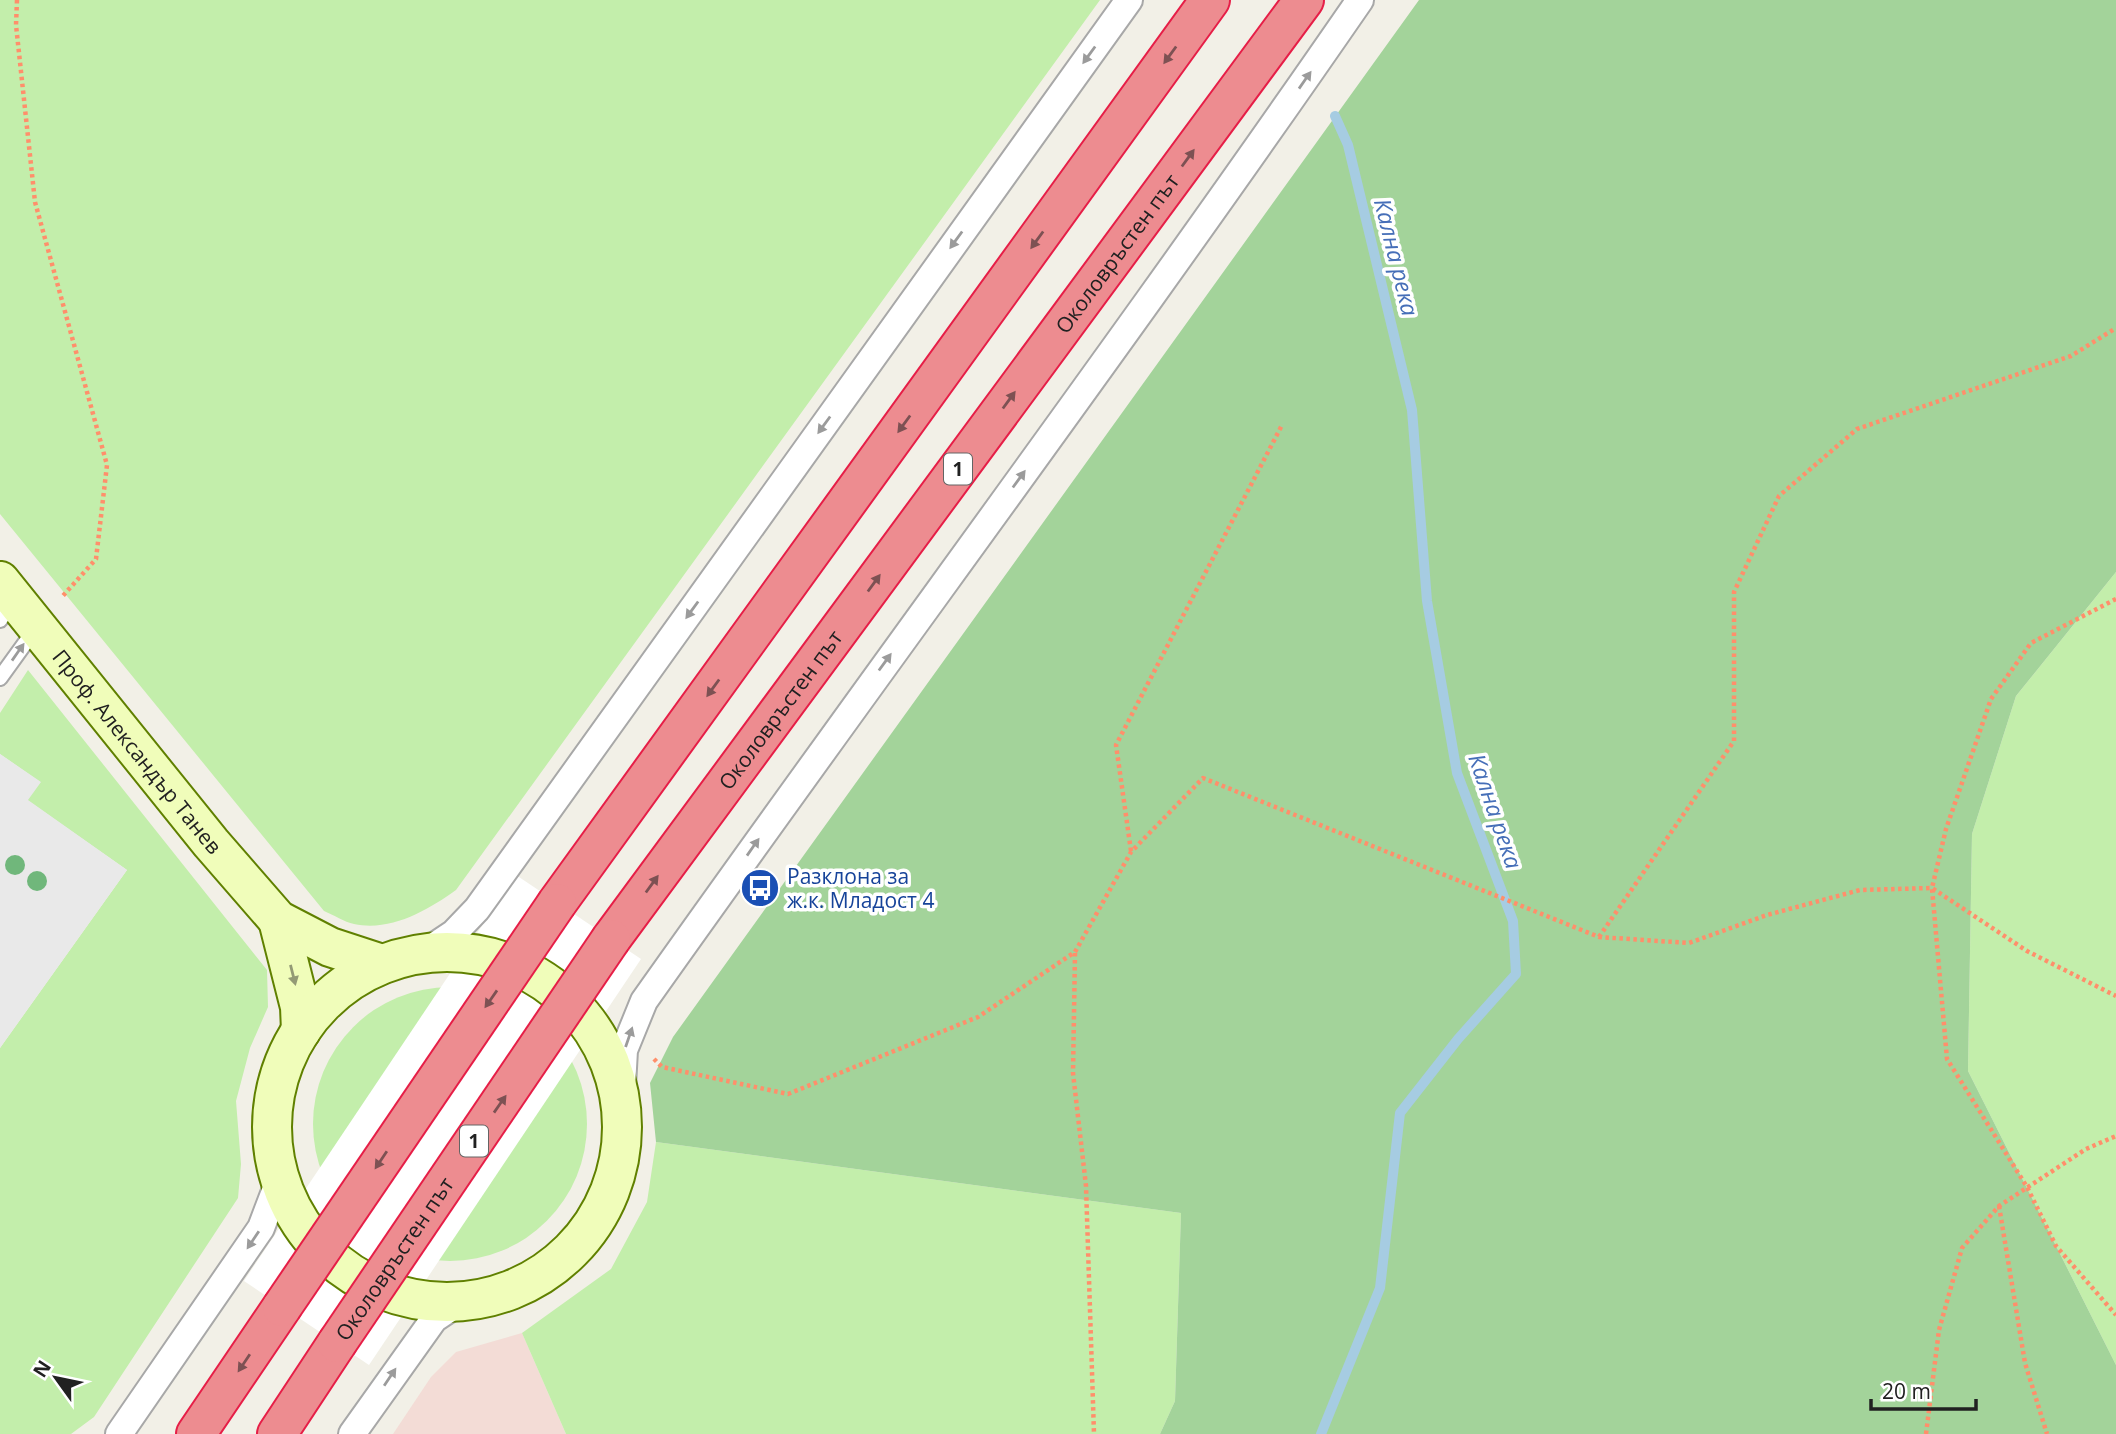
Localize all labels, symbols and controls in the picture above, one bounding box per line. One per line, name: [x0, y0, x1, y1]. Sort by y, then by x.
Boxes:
one-way arrow: [1082, 46, 1096, 64]
one-way arrow: [1163, 46, 1177, 64]
one-way arrow: [1298, 70, 1311, 89]
one-way arrow: [1181, 148, 1195, 167]
street label: Околовръстен път: [1049, 168, 1185, 339]
water label: Кална река: [1367, 195, 1427, 319]
one-way arrow: [949, 231, 963, 249]
one-way arrow: [1030, 231, 1044, 249]
one-way arrow: [1002, 391, 1016, 409]
one-way arrow: [897, 415, 911, 433]
one-way arrow: [817, 416, 831, 434]
road number: 1: [944, 454, 972, 484]
one-way arrow: [1012, 470, 1027, 488]
one-way arrow: [867, 574, 881, 592]
one-way arrow: [685, 601, 699, 619]
street label: Околовръстен път: [712, 624, 848, 795]
one-way arrow: [11, 643, 25, 661]
street label: Проф. Александър Танев: [46, 643, 228, 860]
one-way arrow: [878, 653, 892, 671]
one-way arrow: [706, 679, 720, 697]
water label: Кална река: [1461, 749, 1531, 873]
one-way arrow: [746, 838, 760, 856]
place label: Разклона за ж.к. Младост 4: [787, 862, 934, 914]
bus stop icon: Разклона за ж.к. Младост 4: [739, 867, 781, 909]
one-way arrow: [644, 875, 658, 893]
one-way arrow: [288, 964, 299, 986]
one-way arrow: [484, 990, 498, 1008]
one-way arrow: [624, 1026, 634, 1047]
one-way arrow: [493, 1095, 507, 1113]
road number: 1: [460, 1126, 488, 1156]
one-way arrow: [374, 1151, 388, 1169]
street label: Околовръстен път: [329, 1171, 460, 1346]
one-way arrow: [246, 1231, 260, 1249]
north arrow: [21, 1343, 91, 1413]
one-way arrow: [238, 1354, 251, 1373]
text: N: [27, 1355, 57, 1382]
one-way arrow: [384, 1368, 397, 1387]
scale bar: [1871, 1368, 1976, 1412]
text: 20 m: [1882, 1377, 1931, 1405]

